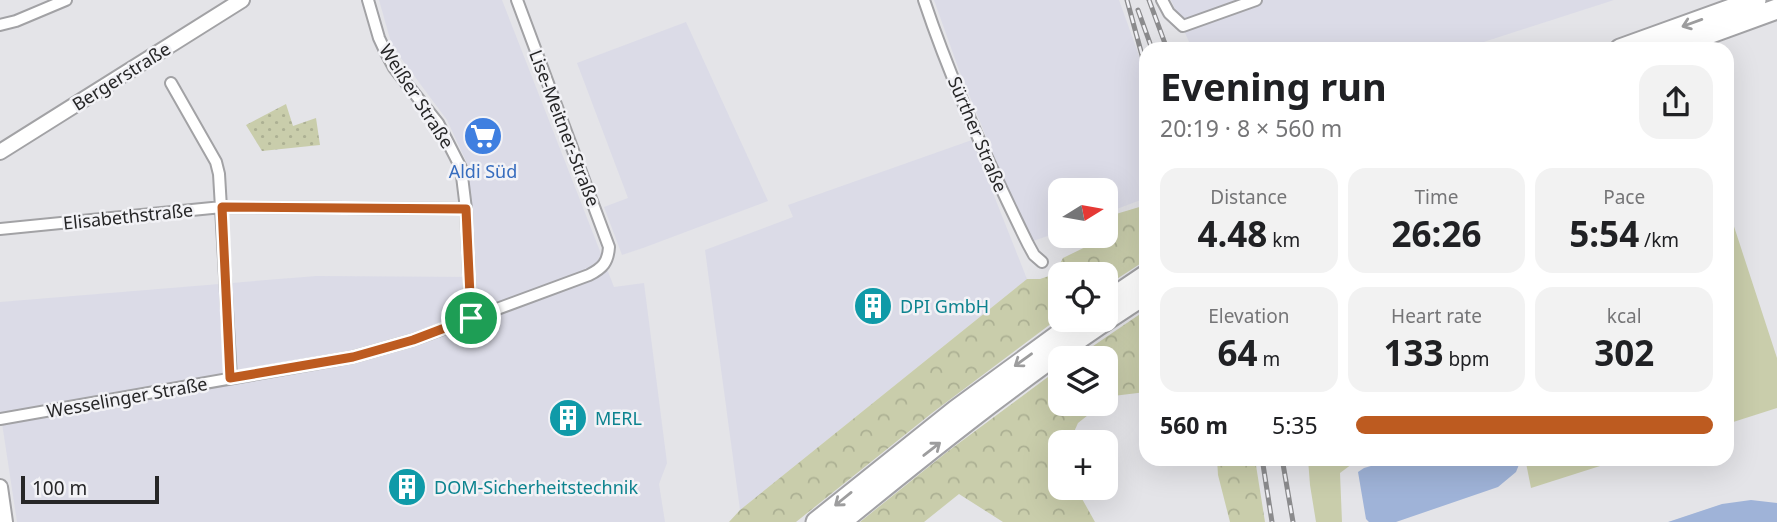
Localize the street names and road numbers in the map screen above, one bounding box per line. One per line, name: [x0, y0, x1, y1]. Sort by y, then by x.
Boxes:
street label: Bergerstraße: [67, 36, 175, 116]
street label: Weißer Straße: [374, 39, 460, 153]
street label: Lise-Meitner-Straße: [524, 46, 606, 210]
street label: Sürther Straße: [943, 73, 1013, 195]
street label: Elisabethstraße: [62, 197, 194, 235]
street label: Wesselinger Straße: [45, 371, 209, 423]

